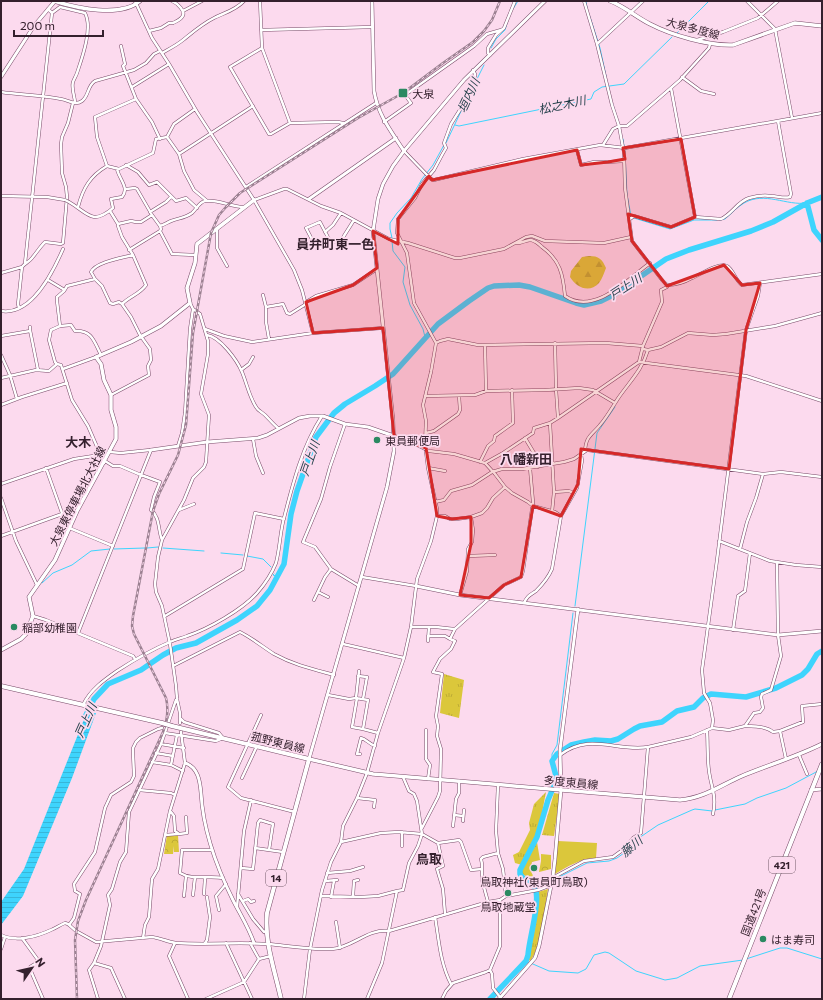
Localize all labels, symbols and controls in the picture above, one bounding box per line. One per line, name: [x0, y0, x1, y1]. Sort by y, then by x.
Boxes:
scale bar: [14, 12, 103, 38]
street label: 大泉多度線: [665, 15, 721, 41]
text: 200 m: [20, 18, 55, 32]
water label: 垣内川: [454, 74, 483, 114]
marker: 大泉: [397, 87, 409, 99]
place label: 大泉: [412, 87, 435, 100]
water label: 松之木川: [537, 92, 589, 116]
district label: 員弁町東一色: [296, 236, 374, 252]
water label: 戸上川: [606, 269, 646, 302]
district label: 大木: [65, 434, 92, 450]
place label: 東員郵便局: [385, 434, 440, 447]
marker: 東員郵便局: [372, 435, 382, 445]
water label: 戸上川: [297, 437, 322, 477]
street label: 大泉東停車場北大社線: [46, 444, 108, 548]
district label: 八幡新田: [500, 451, 552, 467]
place label: 稲部幼稚園: [22, 621, 77, 634]
marker: 稲部幼稚園: [9, 622, 19, 632]
water label: 戸上川: [71, 699, 100, 739]
street label: 菰野東員線: [250, 729, 306, 755]
street label: 多度東員線: [543, 773, 599, 791]
water label: 藤川: [617, 832, 646, 859]
district label: 鳥取: [416, 851, 442, 867]
road number: 421: [769, 857, 795, 873]
marker: 鳥取神社(東員町鳥取): [529, 863, 539, 873]
road number: 14: [266, 870, 286, 886]
place label: 鳥取神社(東員町鳥取): [480, 875, 588, 888]
street label: 国道421号: [738, 886, 768, 938]
marker: 鳥取地蔵堂: [503, 888, 513, 898]
place label: 鳥取地蔵堂: [481, 900, 536, 913]
place label: はま寿司: [771, 933, 815, 946]
marker: はま寿司: [758, 934, 768, 944]
north arrow: [12, 948, 52, 988]
text: N: [33, 955, 48, 969]

